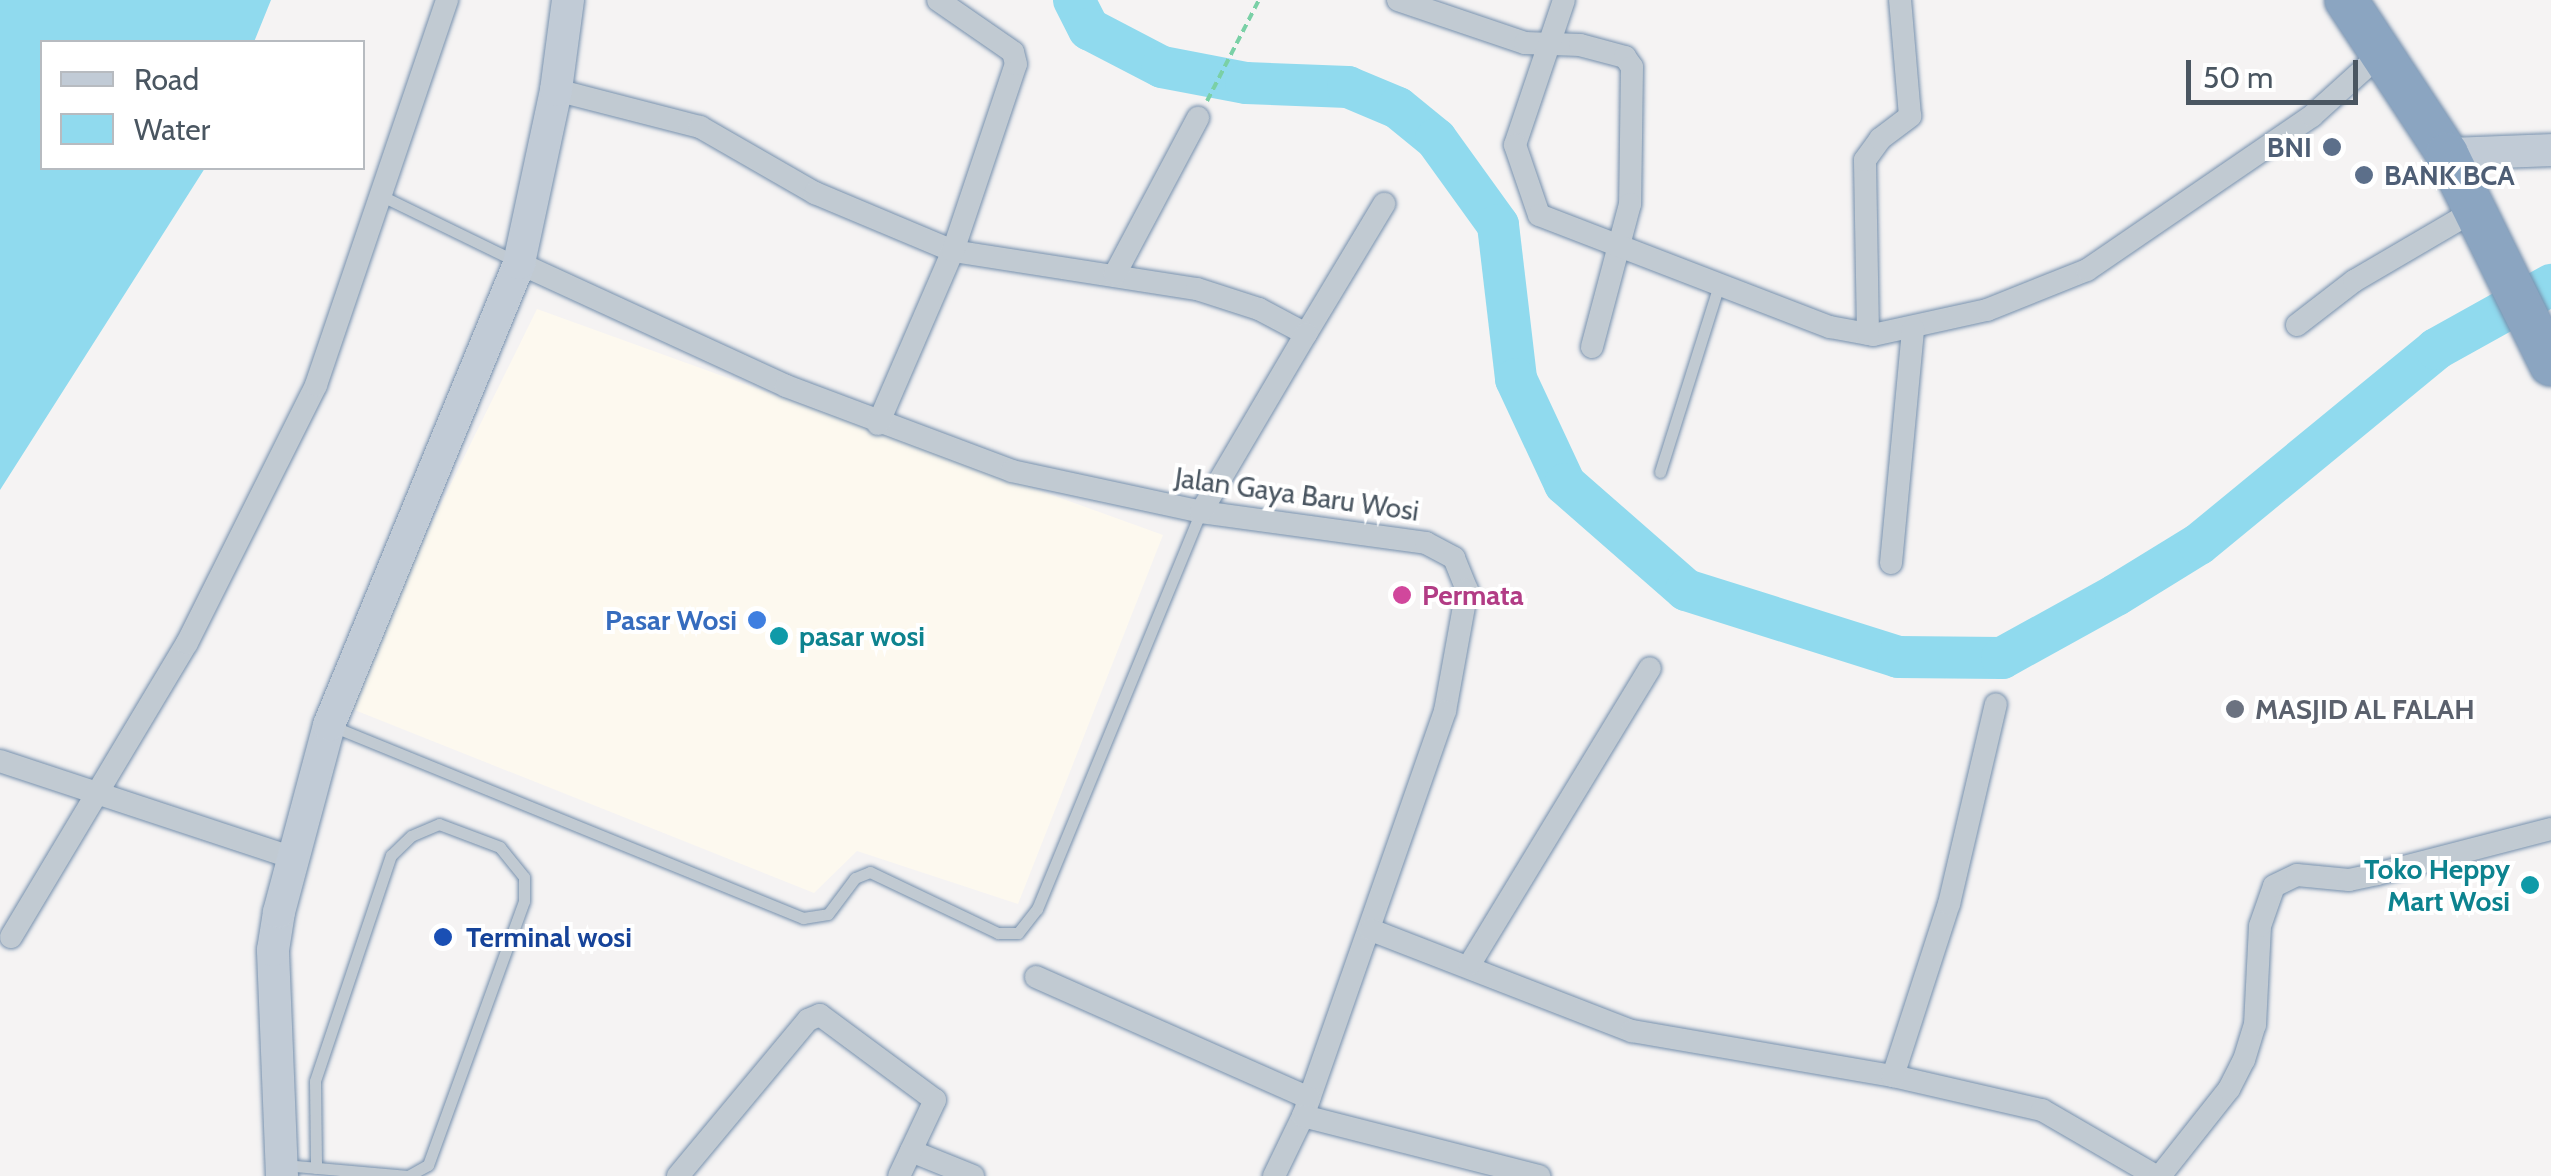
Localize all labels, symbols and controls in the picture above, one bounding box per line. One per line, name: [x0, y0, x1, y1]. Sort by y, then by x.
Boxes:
legend: [40, 40, 365, 170]
scale bar: [2191, 40, 2364, 102]
text: 50 m: [2203, 59, 2273, 96]
text: Road: [134, 61, 199, 98]
text: Water: [134, 111, 210, 148]
place label: BNI: [2267, 130, 2312, 164]
marker: BNI: [2321, 136, 2343, 158]
place label: BANK BCA: [2384, 158, 2515, 192]
marker: BANK BCA: [2353, 164, 2375, 186]
street label: Jalan Gaya Baru Wosi: [1173, 460, 1421, 528]
place label: Permata: [1422, 578, 1524, 612]
marker: Permata: [1391, 584, 1413, 606]
place label: Pasar Wosi: [605, 603, 737, 637]
marker: Pasar Wosi: [746, 609, 768, 631]
place label: pasar wosi: [799, 619, 925, 653]
marker: pasar wosi: [768, 625, 790, 647]
place label: MASJID AL FALAH: [2255, 692, 2475, 726]
marker: MASJID AL FALAH: [2224, 698, 2246, 720]
place label: Toko Heppy Mart Wosi: [2364, 852, 2510, 918]
marker: Toko Heppy Mart Wosi: [2519, 874, 2541, 896]
place label: Terminal wosi: [466, 920, 632, 954]
marker: Terminal wosi: [430, 924, 456, 950]

